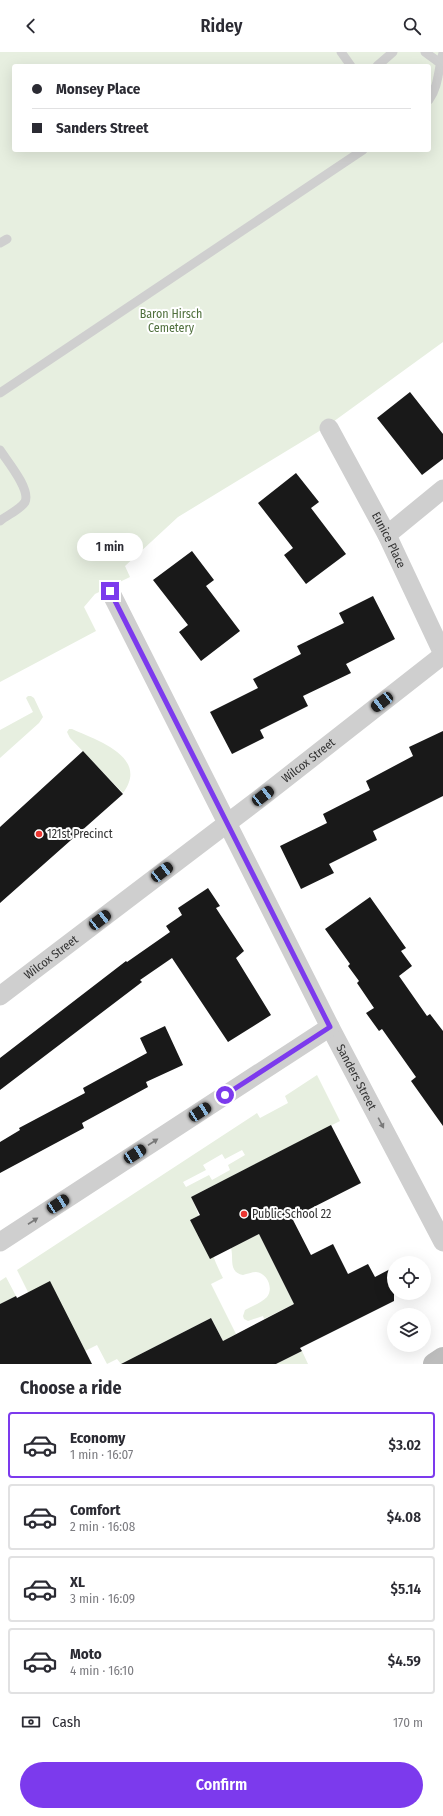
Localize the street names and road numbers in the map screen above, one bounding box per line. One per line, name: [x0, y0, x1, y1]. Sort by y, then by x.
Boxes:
street label: Eunice Place: [369, 510, 409, 570]
street label: Wilcox Street: [279, 735, 338, 786]
street label: Wilcox Street: [21, 932, 81, 982]
street label: Sanders Street: [333, 1042, 379, 1112]

